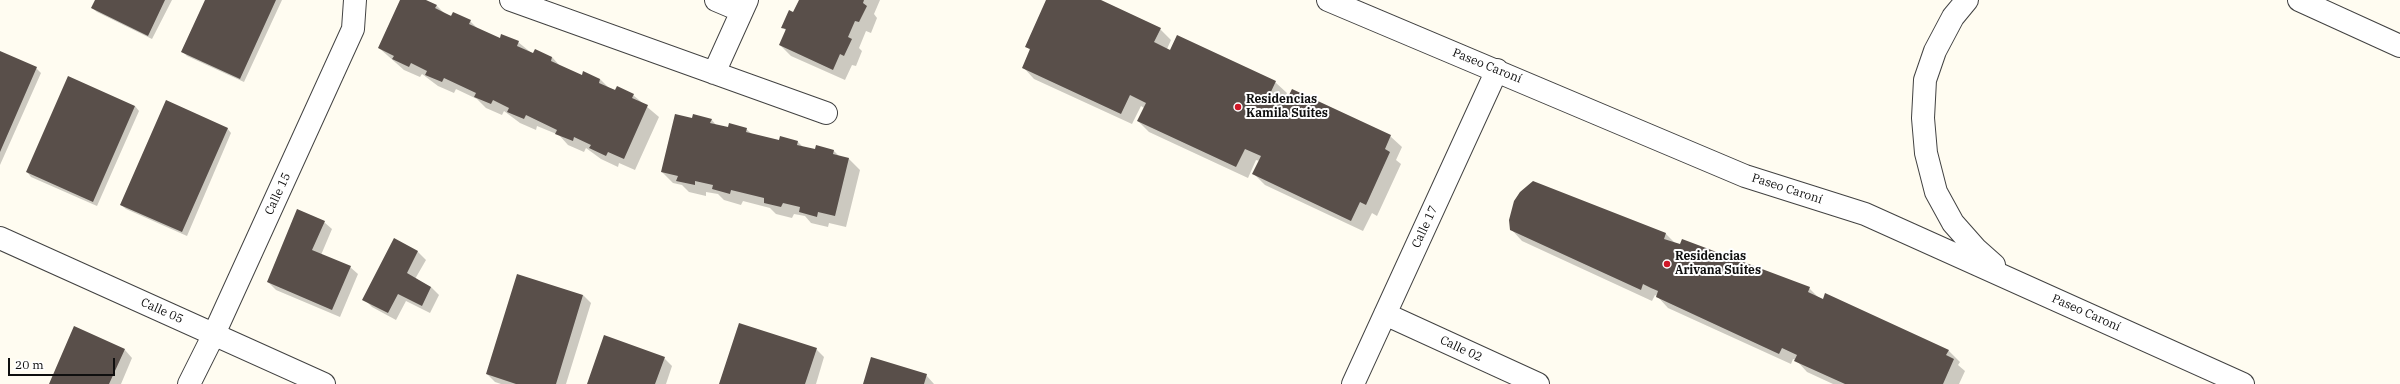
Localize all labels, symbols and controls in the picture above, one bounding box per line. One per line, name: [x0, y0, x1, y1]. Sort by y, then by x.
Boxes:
street label: Paseo Caroní: [1450, 46, 1524, 86]
place label: Residencias Kamila Suites: [1246, 93, 1328, 121]
marker: Residencias Kamila Suites: [1233, 102, 1243, 112]
street label: Calle 15: [262, 171, 294, 217]
street label: Paseo Caroní: [1750, 171, 1824, 207]
street label: Calle 17: [1409, 204, 1441, 250]
place label: Residencias Arivana Suites: [1675, 250, 1761, 278]
marker: Residencias Arivana Suites: [1662, 259, 1672, 269]
street label: Paseo Caroní: [2050, 291, 2122, 335]
street label: Calle 05: [139, 295, 185, 327]
street label: Calle 02: [1438, 333, 1484, 365]
scale bar: [10, 350, 117, 376]
text: 20 m: [15, 357, 44, 372]

